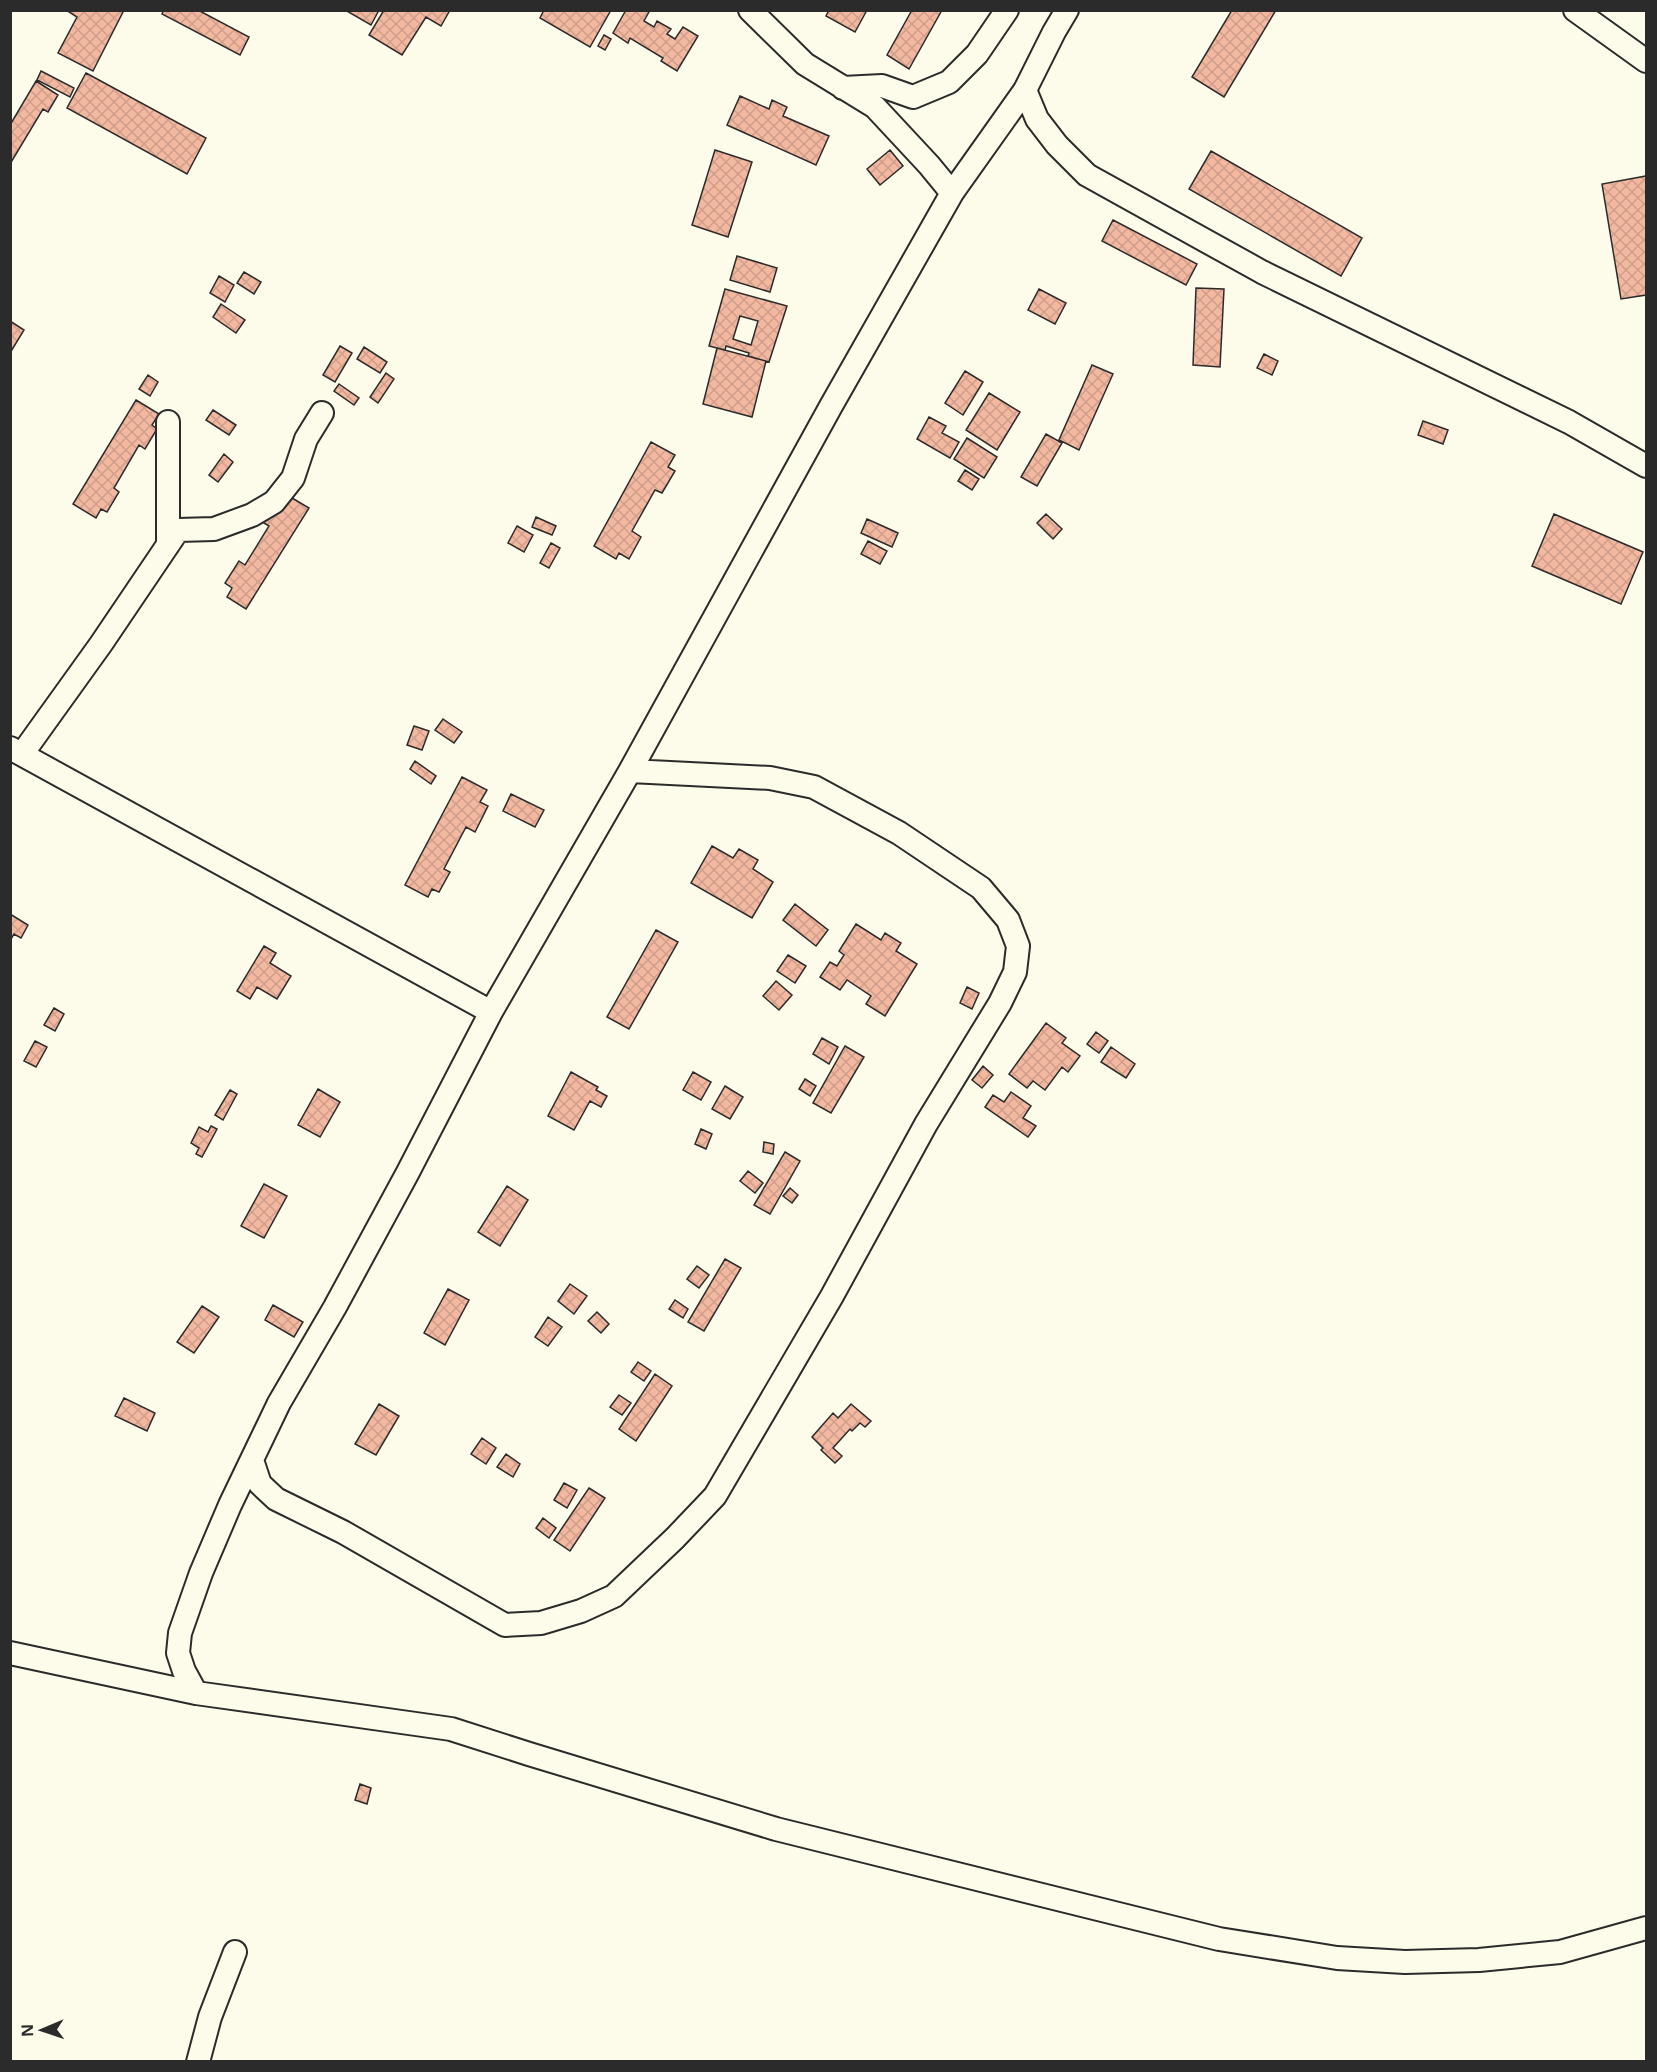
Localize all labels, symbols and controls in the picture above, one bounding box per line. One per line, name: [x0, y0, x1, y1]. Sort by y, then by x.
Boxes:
north arrow: [12, 2000, 72, 2060]
text: N: [16, 2024, 38, 2037]

